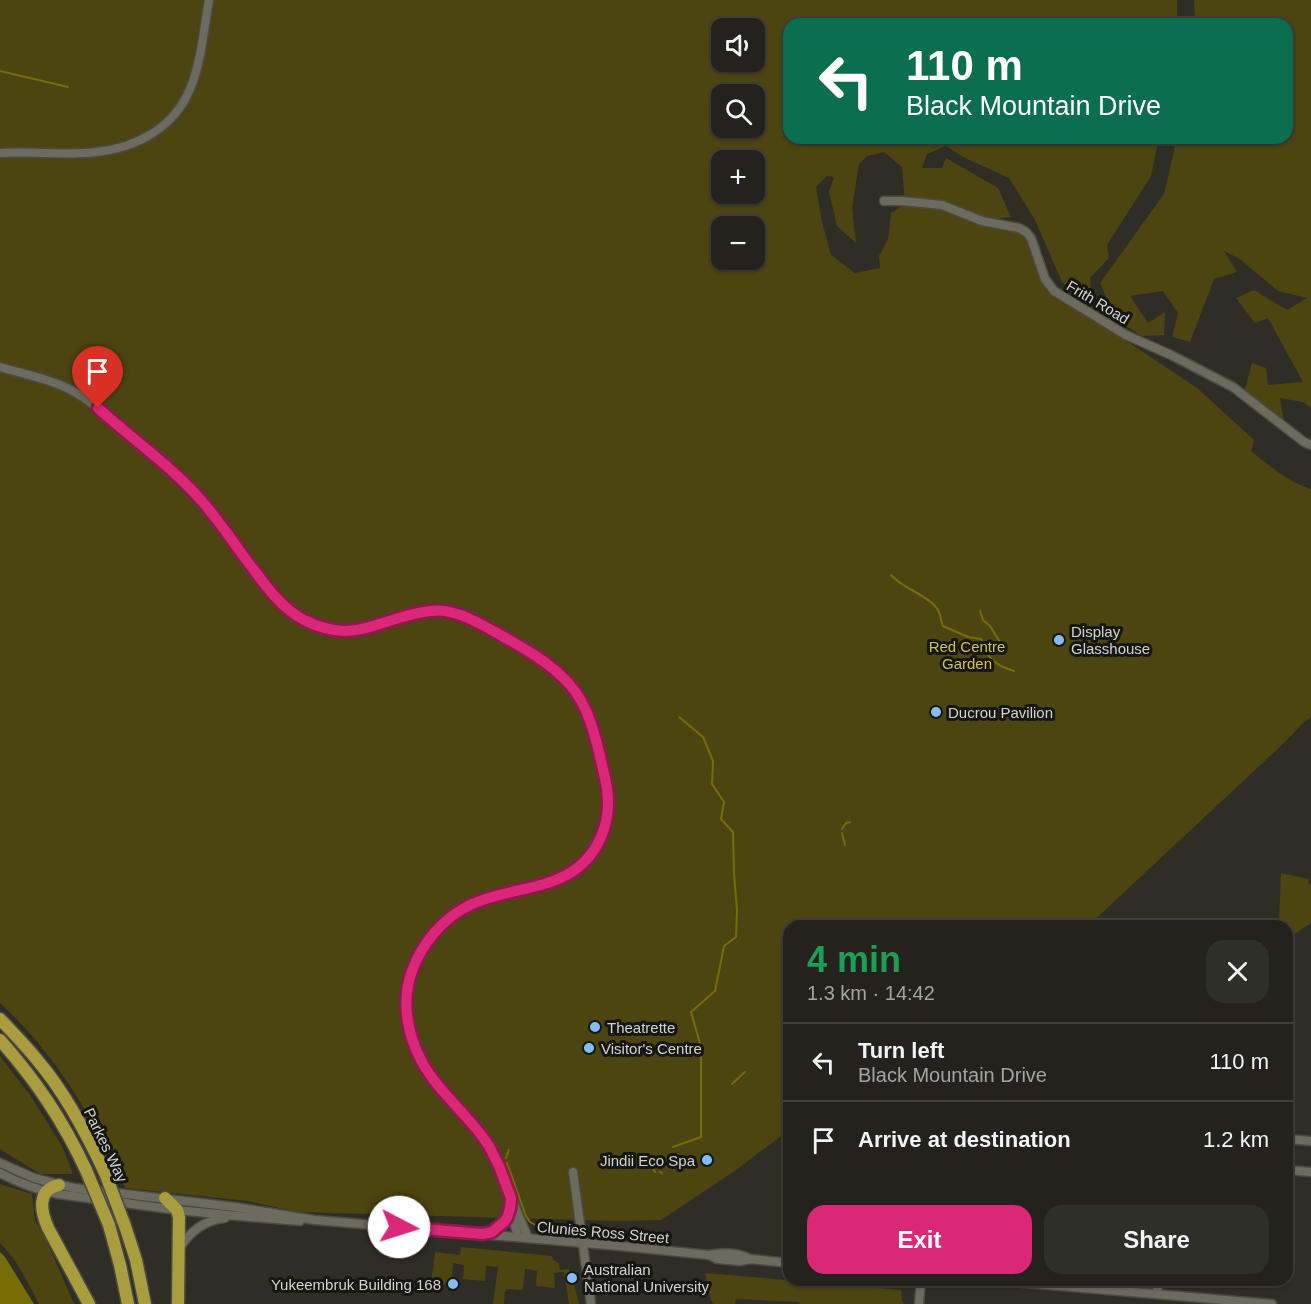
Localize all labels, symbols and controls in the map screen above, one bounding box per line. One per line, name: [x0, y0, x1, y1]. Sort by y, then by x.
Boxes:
map controls: [711, 18, 765, 270]
button: sound: [711, 18, 765, 72]
icon: left: [807, 42, 885, 120]
text: 110 m: [906, 42, 1023, 89]
button: search: [711, 84, 765, 138]
text: Black Mountain Drive: [906, 91, 1161, 121]
button: +: [711, 150, 765, 204]
button: −: [711, 216, 765, 270]
street label: Frith Road: [1064, 277, 1132, 327]
pin: [72, 346, 123, 408]
icon: arrive: [81, 355, 114, 388]
place label: Display Glasshouse: [1071, 623, 1150, 657]
marker: Display Glasshouse: [1052, 633, 1066, 647]
park label: Red Centre Garden: [929, 638, 1005, 672]
place label: Ducrou Pavilion: [948, 704, 1053, 721]
marker: Ducrou Pavilion: [929, 705, 943, 719]
text: 4 min: [807, 939, 901, 980]
button: close: [1206, 940, 1269, 1003]
text: 1.3 km · 14:42: [807, 982, 935, 1004]
place label: Theatrette: [607, 1019, 675, 1036]
marker: Theatrette: [588, 1020, 602, 1034]
text: Turn left: [858, 1038, 944, 1063]
place label: Visitor's Centre: [601, 1040, 702, 1057]
marker: Visitor's Centre: [582, 1041, 596, 1055]
icon: left: [807, 1046, 840, 1079]
text: 110 m: [1209, 1049, 1269, 1074]
text: Black Mountain Drive: [858, 1064, 1047, 1086]
street label: Parkes Way: [81, 1105, 131, 1185]
icon: arrive: [807, 1124, 840, 1157]
text: Arrive at destination: [858, 1127, 1071, 1152]
text: 1.2 km: [1203, 1127, 1269, 1152]
place label: Jindii Eco Spa: [600, 1152, 696, 1169]
marker: Jindii Eco Spa: [700, 1153, 714, 1167]
position arrow: [367, 1195, 431, 1259]
button: Exit: [807, 1205, 1032, 1274]
button: Share: [1044, 1205, 1269, 1274]
street label: Clunies Ross Street: [536, 1218, 671, 1246]
place label: Australian National University: [584, 1261, 710, 1295]
marker: Australian National University: [565, 1271, 579, 1285]
place label: Yukeembruk Building 168: [271, 1276, 441, 1293]
marker: Yukeembruk Building 168: [446, 1277, 460, 1291]

